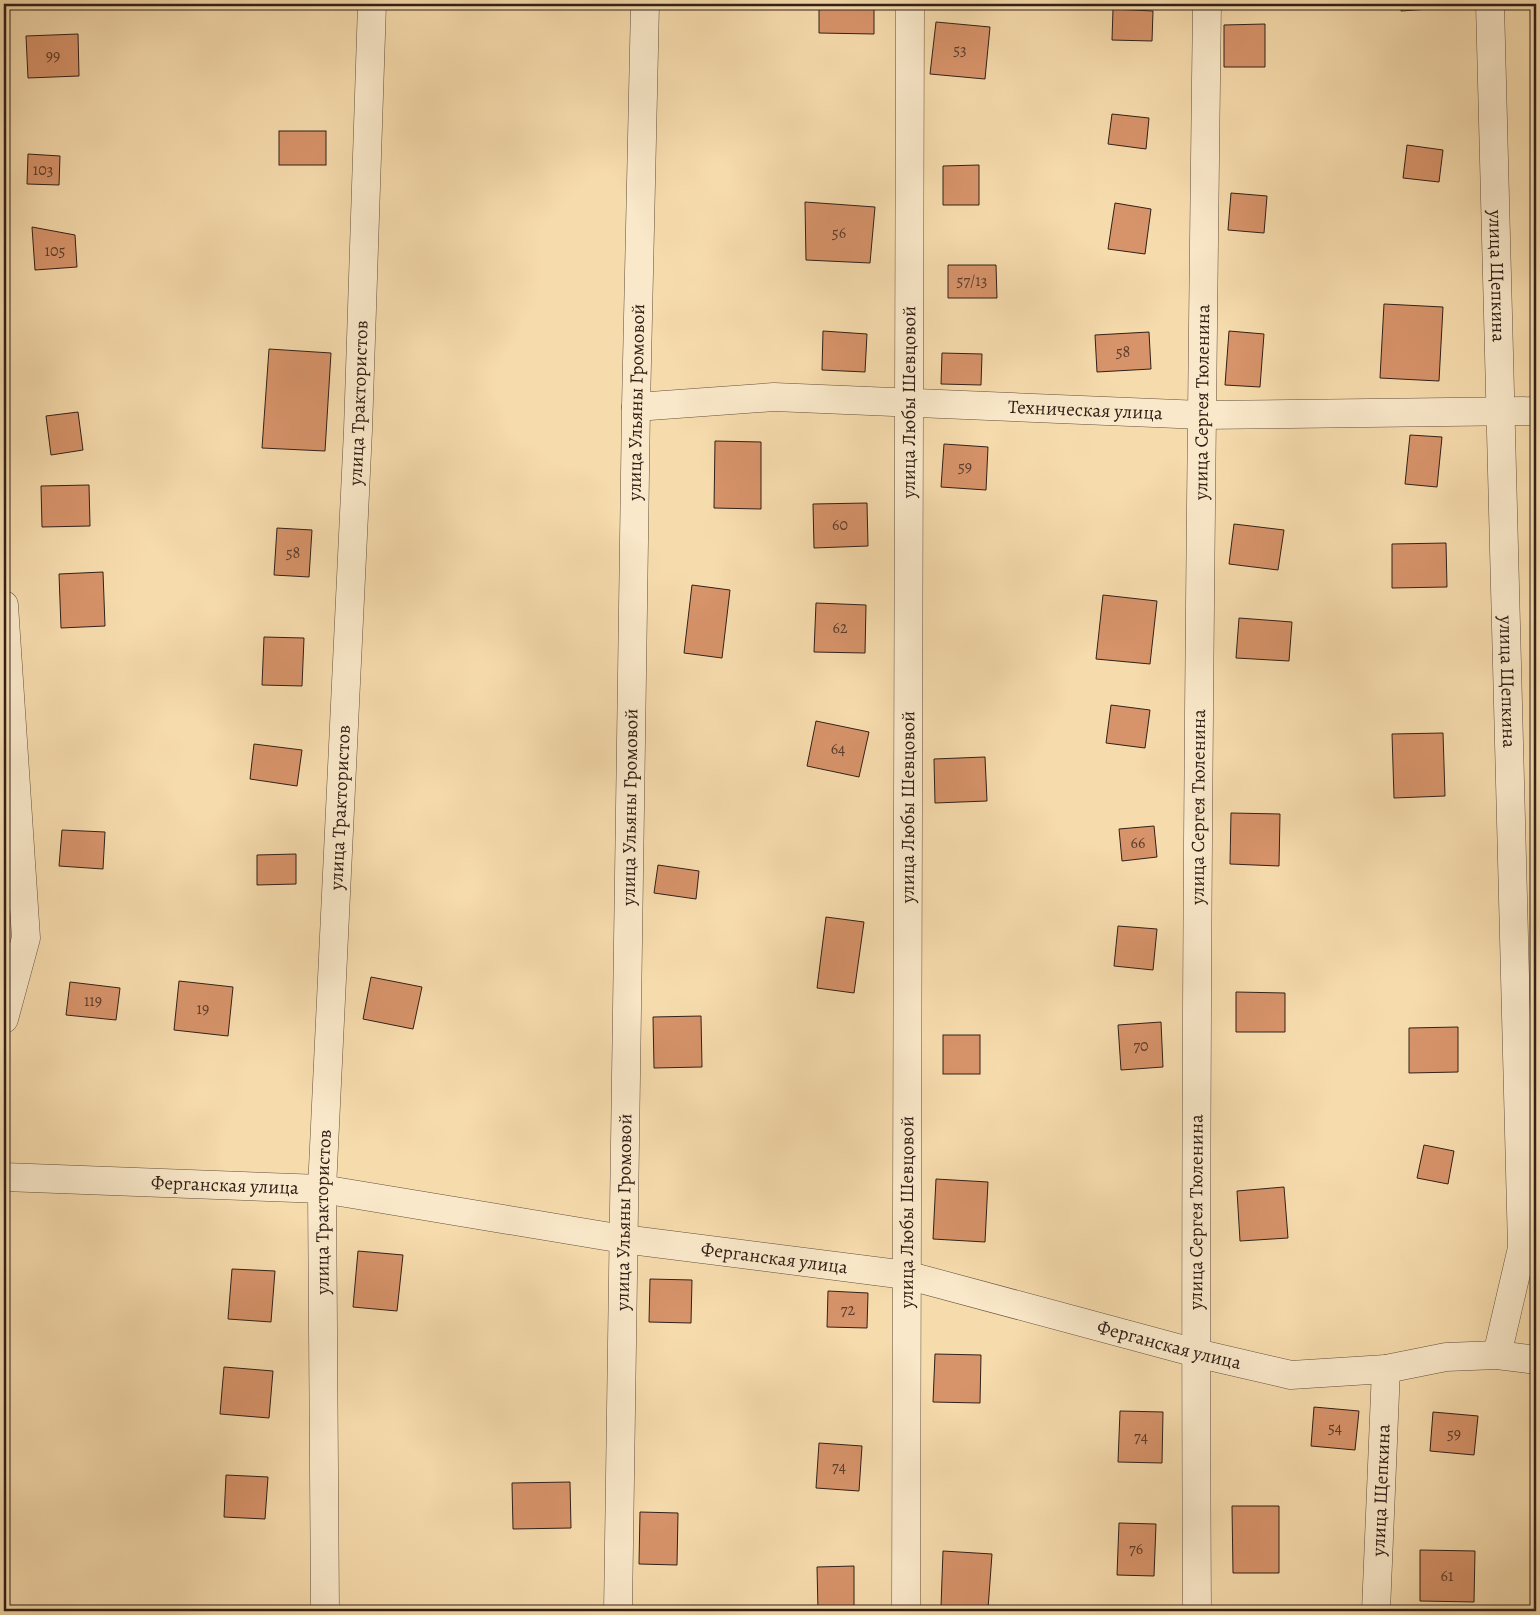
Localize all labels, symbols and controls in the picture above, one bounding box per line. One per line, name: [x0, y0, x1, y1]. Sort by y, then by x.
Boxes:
house number: 53: [953, 39, 967, 61]
house number: 99: [46, 45, 60, 67]
house number: 103: [33, 159, 53, 181]
street label: улица Щепкина: [1482, 208, 1512, 343]
house number: 56: [832, 222, 846, 244]
house number: 105: [45, 240, 66, 262]
house number: 57/13: [957, 270, 988, 292]
street label: улица Ульяны Громовой: [622, 303, 651, 502]
street label: улица Сергея Тюленина: [1188, 304, 1216, 501]
street label: улица Любы Шевцовой: [896, 306, 922, 499]
street label: улица Трактористов: [342, 320, 375, 487]
house number: 58: [1116, 341, 1130, 363]
street label: Техническая улица: [1007, 394, 1163, 426]
house number: 59: [958, 456, 972, 478]
house number: 60: [832, 514, 848, 536]
house number: 58: [286, 542, 300, 564]
street label: улица Щепкина: [1493, 614, 1522, 748]
house number: 62: [833, 617, 848, 639]
street label: улица Ульяны Громовой: [616, 708, 644, 907]
street label: улица Сергея Тюленина: [1185, 709, 1212, 906]
street label: улица Любы Шевцовой: [895, 711, 921, 904]
street label: улица Трактористов: [323, 724, 357, 892]
house number: 64: [831, 738, 845, 760]
house number: 66: [1131, 832, 1145, 854]
house number: 119: [84, 990, 102, 1012]
house number: 19: [197, 998, 209, 1020]
house number: 70: [1133, 1035, 1149, 1057]
street label: улица Ульяны Громовой: [609, 1113, 638, 1312]
street label: улица Сергея Тюленина: [1183, 1114, 1210, 1311]
street label: улица Любы Шевцовой: [894, 1116, 920, 1309]
street label: улица Трактористов: [309, 1129, 338, 1296]
street label: Ферганская улица: [150, 1170, 299, 1201]
street label: Ферганская улица: [699, 1236, 850, 1281]
house number: 72: [841, 1299, 856, 1321]
street label: Ферганская улица: [1094, 1314, 1244, 1376]
house number: 54: [1328, 1417, 1342, 1439]
street label: улица Щепкина: [1365, 1423, 1397, 1558]
house number: 59: [1447, 1423, 1461, 1445]
house number: 74: [1134, 1426, 1148, 1448]
house number: 74: [832, 1456, 846, 1478]
house number: 76: [1129, 1538, 1143, 1560]
house number: 61: [1441, 1565, 1454, 1587]

